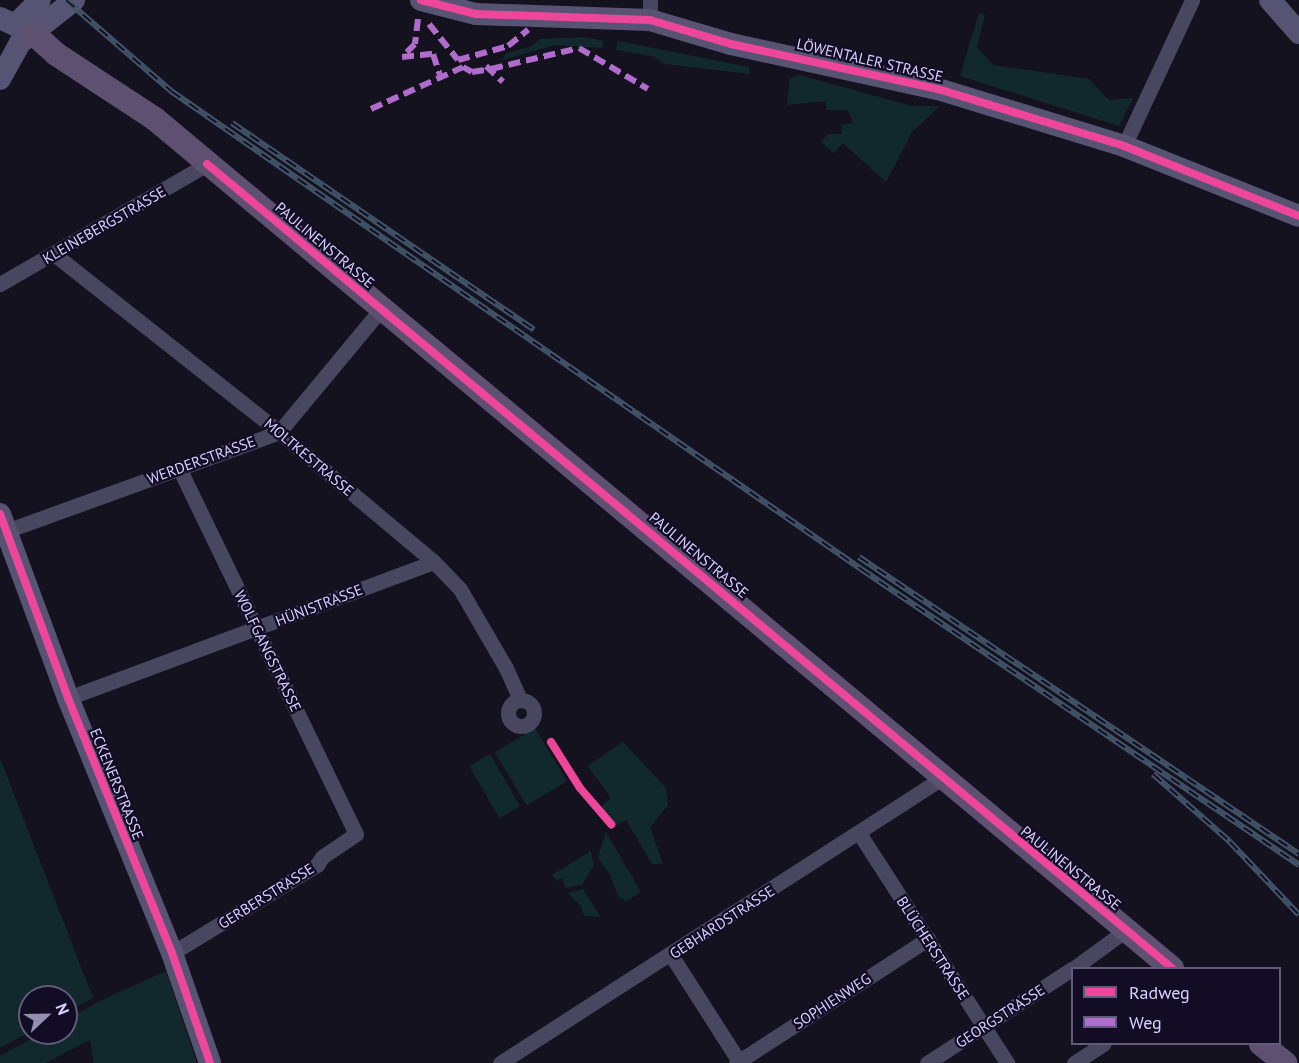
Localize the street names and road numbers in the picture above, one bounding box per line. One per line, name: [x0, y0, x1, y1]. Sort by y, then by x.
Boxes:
street label: LÖWENTALER STRASSE: [795, 34, 945, 86]
street label: KLEINEBERGSTRASSE: [39, 182, 169, 268]
street label: PAULINENSTRASSE: [272, 198, 378, 292]
street label: MOLTKESTRASSE: [261, 414, 357, 500]
street label: WERDERSTRASSE: [144, 432, 258, 488]
street label: PAULINENSTRASSE: [646, 508, 752, 602]
street label: HÜNISTRASSE: [273, 580, 365, 630]
street label: WOLFGANGSTRASSE: [231, 587, 305, 715]
street label: ECKENERSTRASSE: [86, 726, 148, 842]
street label: PAULINENSTRASSE: [1017, 822, 1125, 914]
street label: GERBERSTRASSE: [215, 859, 317, 933]
street label: GEBHARDSTRASSE: [666, 881, 778, 963]
street label: BLÜCHERSTRASSE: [893, 893, 973, 1003]
street label: SOPHIENWEG: [790, 969, 874, 1033]
street label: GEORGSTRASSE: [952, 981, 1048, 1051]

